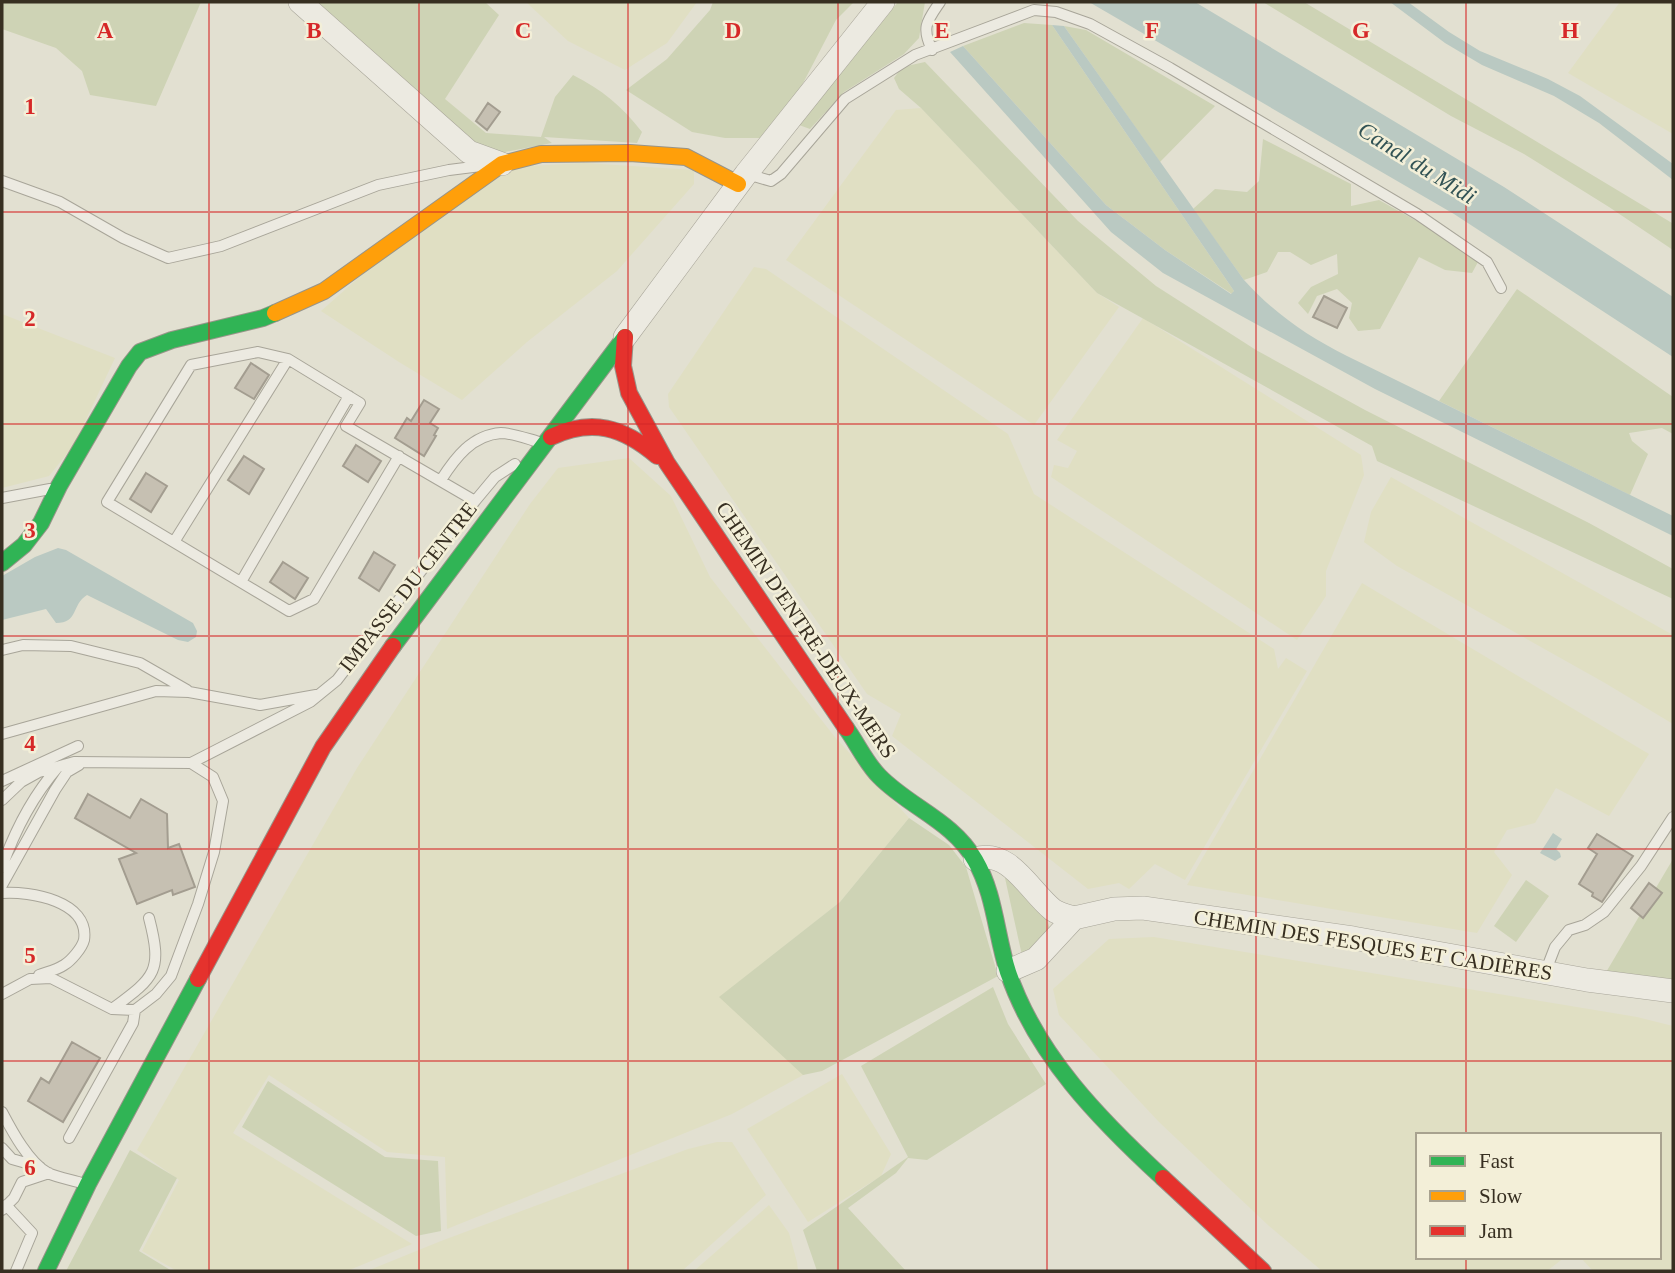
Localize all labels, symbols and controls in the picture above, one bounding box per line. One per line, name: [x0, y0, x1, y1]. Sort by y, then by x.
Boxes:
text: A: [97, 18, 114, 43]
text: B: [306, 18, 322, 43]
text: C: [515, 18, 531, 43]
text: D: [725, 18, 741, 43]
text: E: [934, 18, 950, 43]
text: F: [1145, 18, 1159, 43]
text: G: [1352, 18, 1370, 43]
text: H: [1561, 18, 1579, 43]
text: 1: [24, 94, 36, 119]
water label: Canal du Midi: [1353, 117, 1481, 209]
text: 2: [24, 306, 36, 331]
street label: IMPASSE DU CENTRE: [334, 497, 482, 677]
street label: CHEMIN D'ENTRE-DEUX-MERS: [711, 497, 901, 763]
text: 3: [24, 518, 36, 543]
text: 4: [24, 731, 36, 756]
street label: CHEMIN DES FESQUES ET CADIÈRES: [1192, 905, 1554, 985]
text: 5: [24, 943, 36, 968]
legend: [1416, 1133, 1661, 1259]
text: Fast: [1479, 1149, 1514, 1173]
text: 6: [24, 1155, 36, 1180]
text: Slow: [1479, 1184, 1523, 1208]
text: Jam: [1479, 1219, 1513, 1243]

